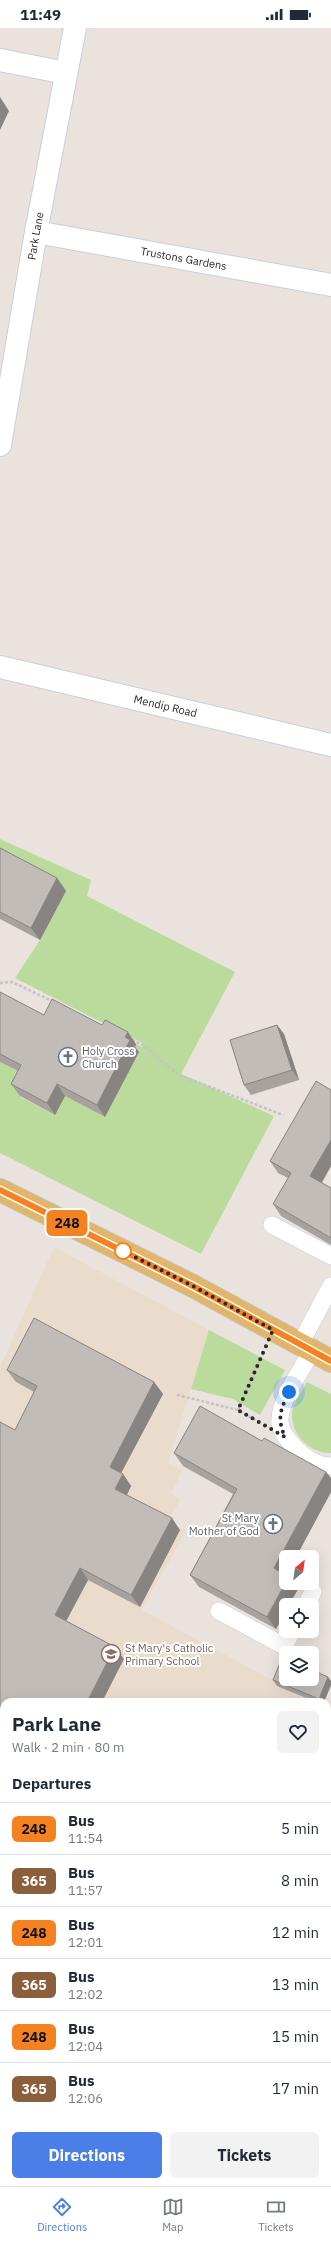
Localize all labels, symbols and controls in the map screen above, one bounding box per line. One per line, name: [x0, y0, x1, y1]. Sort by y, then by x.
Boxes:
text: 11:49: [20, 5, 61, 24]
street label: Park Lane: [24, 211, 47, 261]
street label: Trustons Gardens: [139, 244, 228, 273]
street label: Mendip Road: [132, 692, 199, 720]
place label: Holy Cross Church: [82, 1044, 135, 1071]
church icon: Holy Cross Church: [57, 1046, 79, 1068]
line badge: 248: [44, 1210, 90, 1236]
text: 248: [54, 1214, 80, 1232]
unlabelled marker: [114, 1242, 132, 1260]
your location: [279, 1382, 299, 1402]
place label: St Mary Mother of God: [189, 1511, 260, 1538]
church icon: St Mary Mother of God: [262, 1513, 284, 1535]
north arrow: [279, 1550, 319, 1590]
map controls: [279, 1550, 319, 1686]
button: locate: [279, 1598, 319, 1638]
place label: St Mary's Catholic Primary School: [125, 1641, 214, 1668]
school or university icon: St Mary's Catholic Primary School: [100, 1643, 122, 1665]
button: layers: [279, 1646, 319, 1686]
button: heart: [277, 1711, 319, 1753]
text: Park Lane: [12, 1712, 101, 1736]
text: Walk · 2 min · 80 m: [12, 1739, 124, 1756]
text: Departures: [12, 1774, 91, 1793]
text: Bus: [68, 1811, 95, 1830]
text: 5 min: [281, 1819, 319, 1838]
text: 248: [21, 1820, 47, 1838]
text: 11:54: [68, 1830, 103, 1847]
text: Bus: [68, 1863, 95, 1882]
text: 8 min: [281, 1871, 319, 1890]
text: 365: [21, 1872, 47, 1890]
text: 11:57: [68, 1882, 103, 1899]
text: Bus: [68, 1915, 95, 1934]
text: 12 min: [272, 1923, 319, 1942]
text: 248: [21, 1924, 47, 1942]
text: 12:01: [68, 1934, 103, 1951]
text: Bus: [68, 1967, 95, 1986]
text: 13 min: [272, 1975, 319, 1994]
text: 365: [21, 1976, 47, 1994]
text: 12:02: [68, 1986, 103, 2003]
text: Bus: [68, 2019, 95, 2038]
text: 15 min: [272, 2027, 319, 2046]
text: 248: [21, 2028, 47, 2046]
text: 12:04: [68, 2038, 103, 2055]
text: Bus: [68, 2071, 95, 2090]
text: 17 min: [272, 2079, 319, 2098]
text: 365: [21, 2080, 47, 2098]
text: 12:06: [68, 2090, 103, 2107]
button: Directions: [12, 2132, 162, 2178]
button: Tickets: [170, 2132, 319, 2178]
tab: Directions: [37, 2196, 87, 2234]
tab: Map: [162, 2196, 184, 2234]
tab: Tickets: [258, 2196, 294, 2234]

